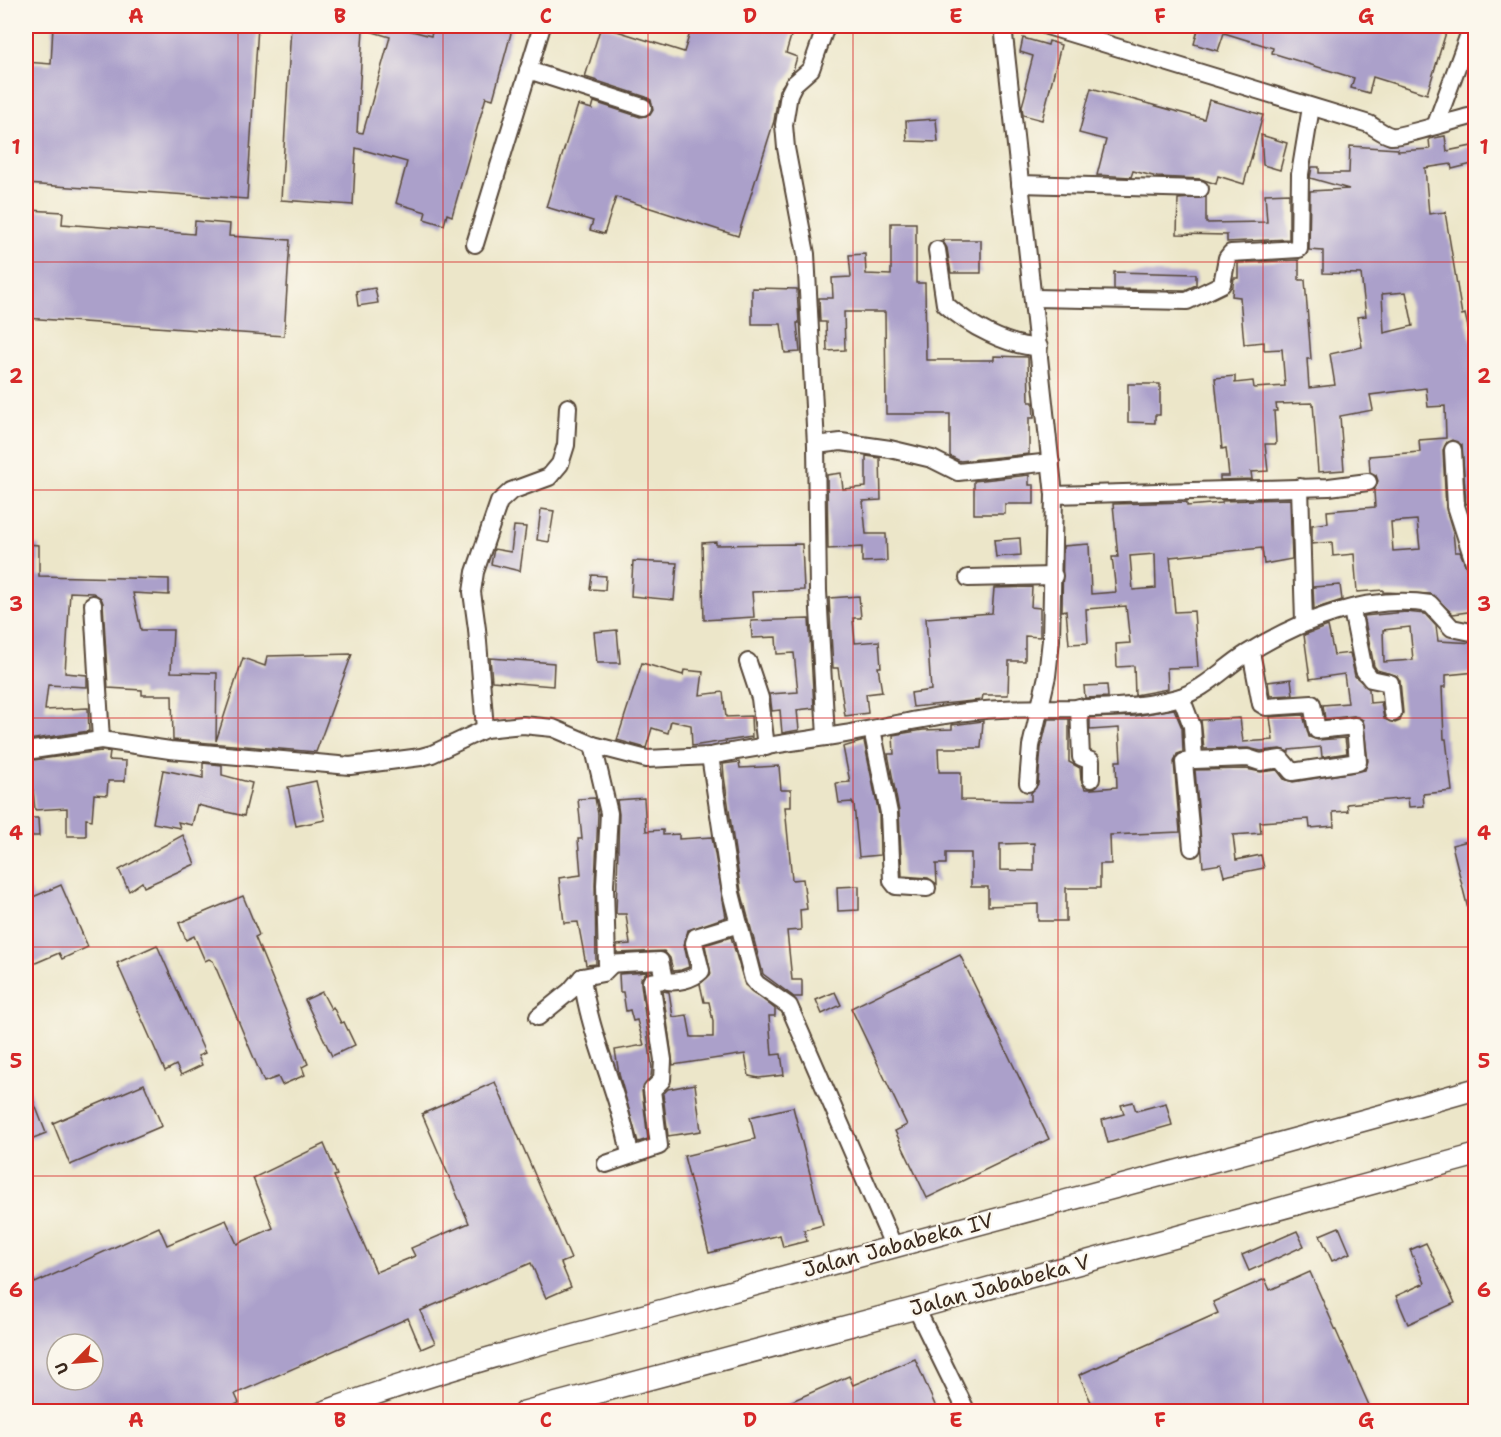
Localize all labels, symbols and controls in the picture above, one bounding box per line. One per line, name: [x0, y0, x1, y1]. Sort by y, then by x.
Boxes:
text: A: [128, 3, 144, 29]
text: B: [334, 3, 346, 29]
text: C: [540, 3, 552, 29]
text: D: [743, 3, 757, 29]
text: E: [949, 3, 963, 29]
text: F: [1154, 3, 1166, 29]
text: G: [1358, 3, 1374, 29]
text: 1: [11, 134, 21, 160]
text: 1: [1479, 134, 1489, 160]
text: 2: [9, 363, 23, 389]
text: 2: [1477, 363, 1491, 389]
text: 3: [9, 591, 23, 617]
text: 3: [1477, 591, 1491, 617]
text: 4: [9, 820, 23, 846]
text: 4: [1477, 820, 1491, 846]
text: 5: [10, 1048, 22, 1074]
text: 5: [1478, 1048, 1490, 1074]
street label: Jalan Jababeka IV: [799, 1206, 997, 1284]
street label: Jalan Jababeka V: [907, 1248, 1093, 1322]
text: 6: [9, 1277, 23, 1303]
text: 6: [1477, 1277, 1491, 1303]
north arrow: [45, 1332, 105, 1392]
text: U: [50, 1359, 74, 1378]
text: A: [128, 1407, 144, 1433]
text: B: [334, 1407, 346, 1433]
text: C: [540, 1407, 552, 1433]
text: D: [743, 1407, 757, 1433]
text: E: [949, 1407, 963, 1433]
text: F: [1154, 1407, 1166, 1433]
text: G: [1358, 1407, 1374, 1433]

